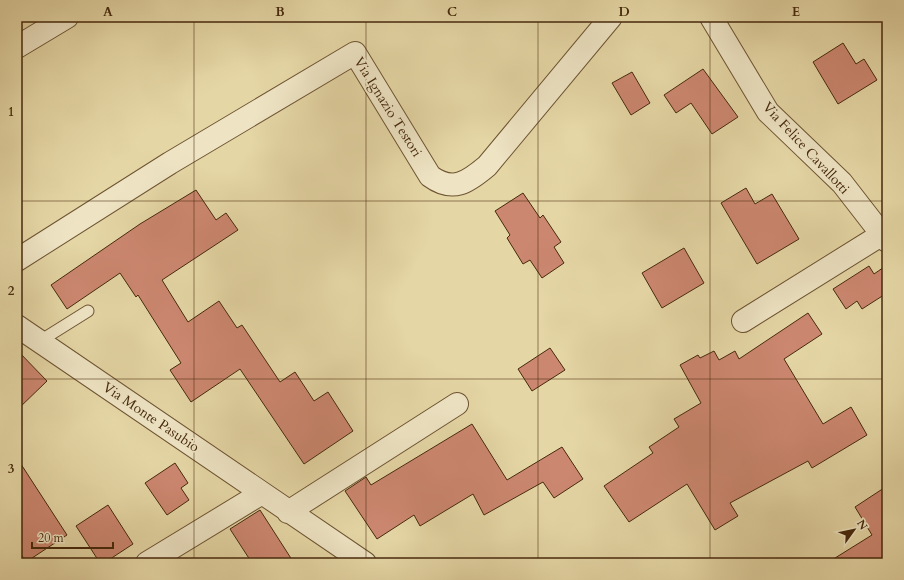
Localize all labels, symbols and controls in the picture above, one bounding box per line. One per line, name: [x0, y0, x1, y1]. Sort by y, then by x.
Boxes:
text: A: [103, 3, 113, 21]
text: B: [275, 3, 285, 21]
text: C: [447, 3, 457, 21]
text: D: [618, 3, 630, 21]
text: E: [792, 3, 800, 21]
street label: Via Ignazio Testori: [350, 53, 426, 161]
street label: Via Felice Cavallotti: [758, 98, 854, 198]
text: 1: [8, 103, 14, 121]
text: 2: [8, 282, 15, 300]
street label: Via Monte Pasubio: [99, 378, 204, 457]
text: 3: [8, 460, 15, 478]
north arrow: [834, 510, 874, 550]
text: N: [853, 517, 871, 533]
scale bar: [32, 524, 113, 550]
text: 20 m: [38, 530, 65, 546]

